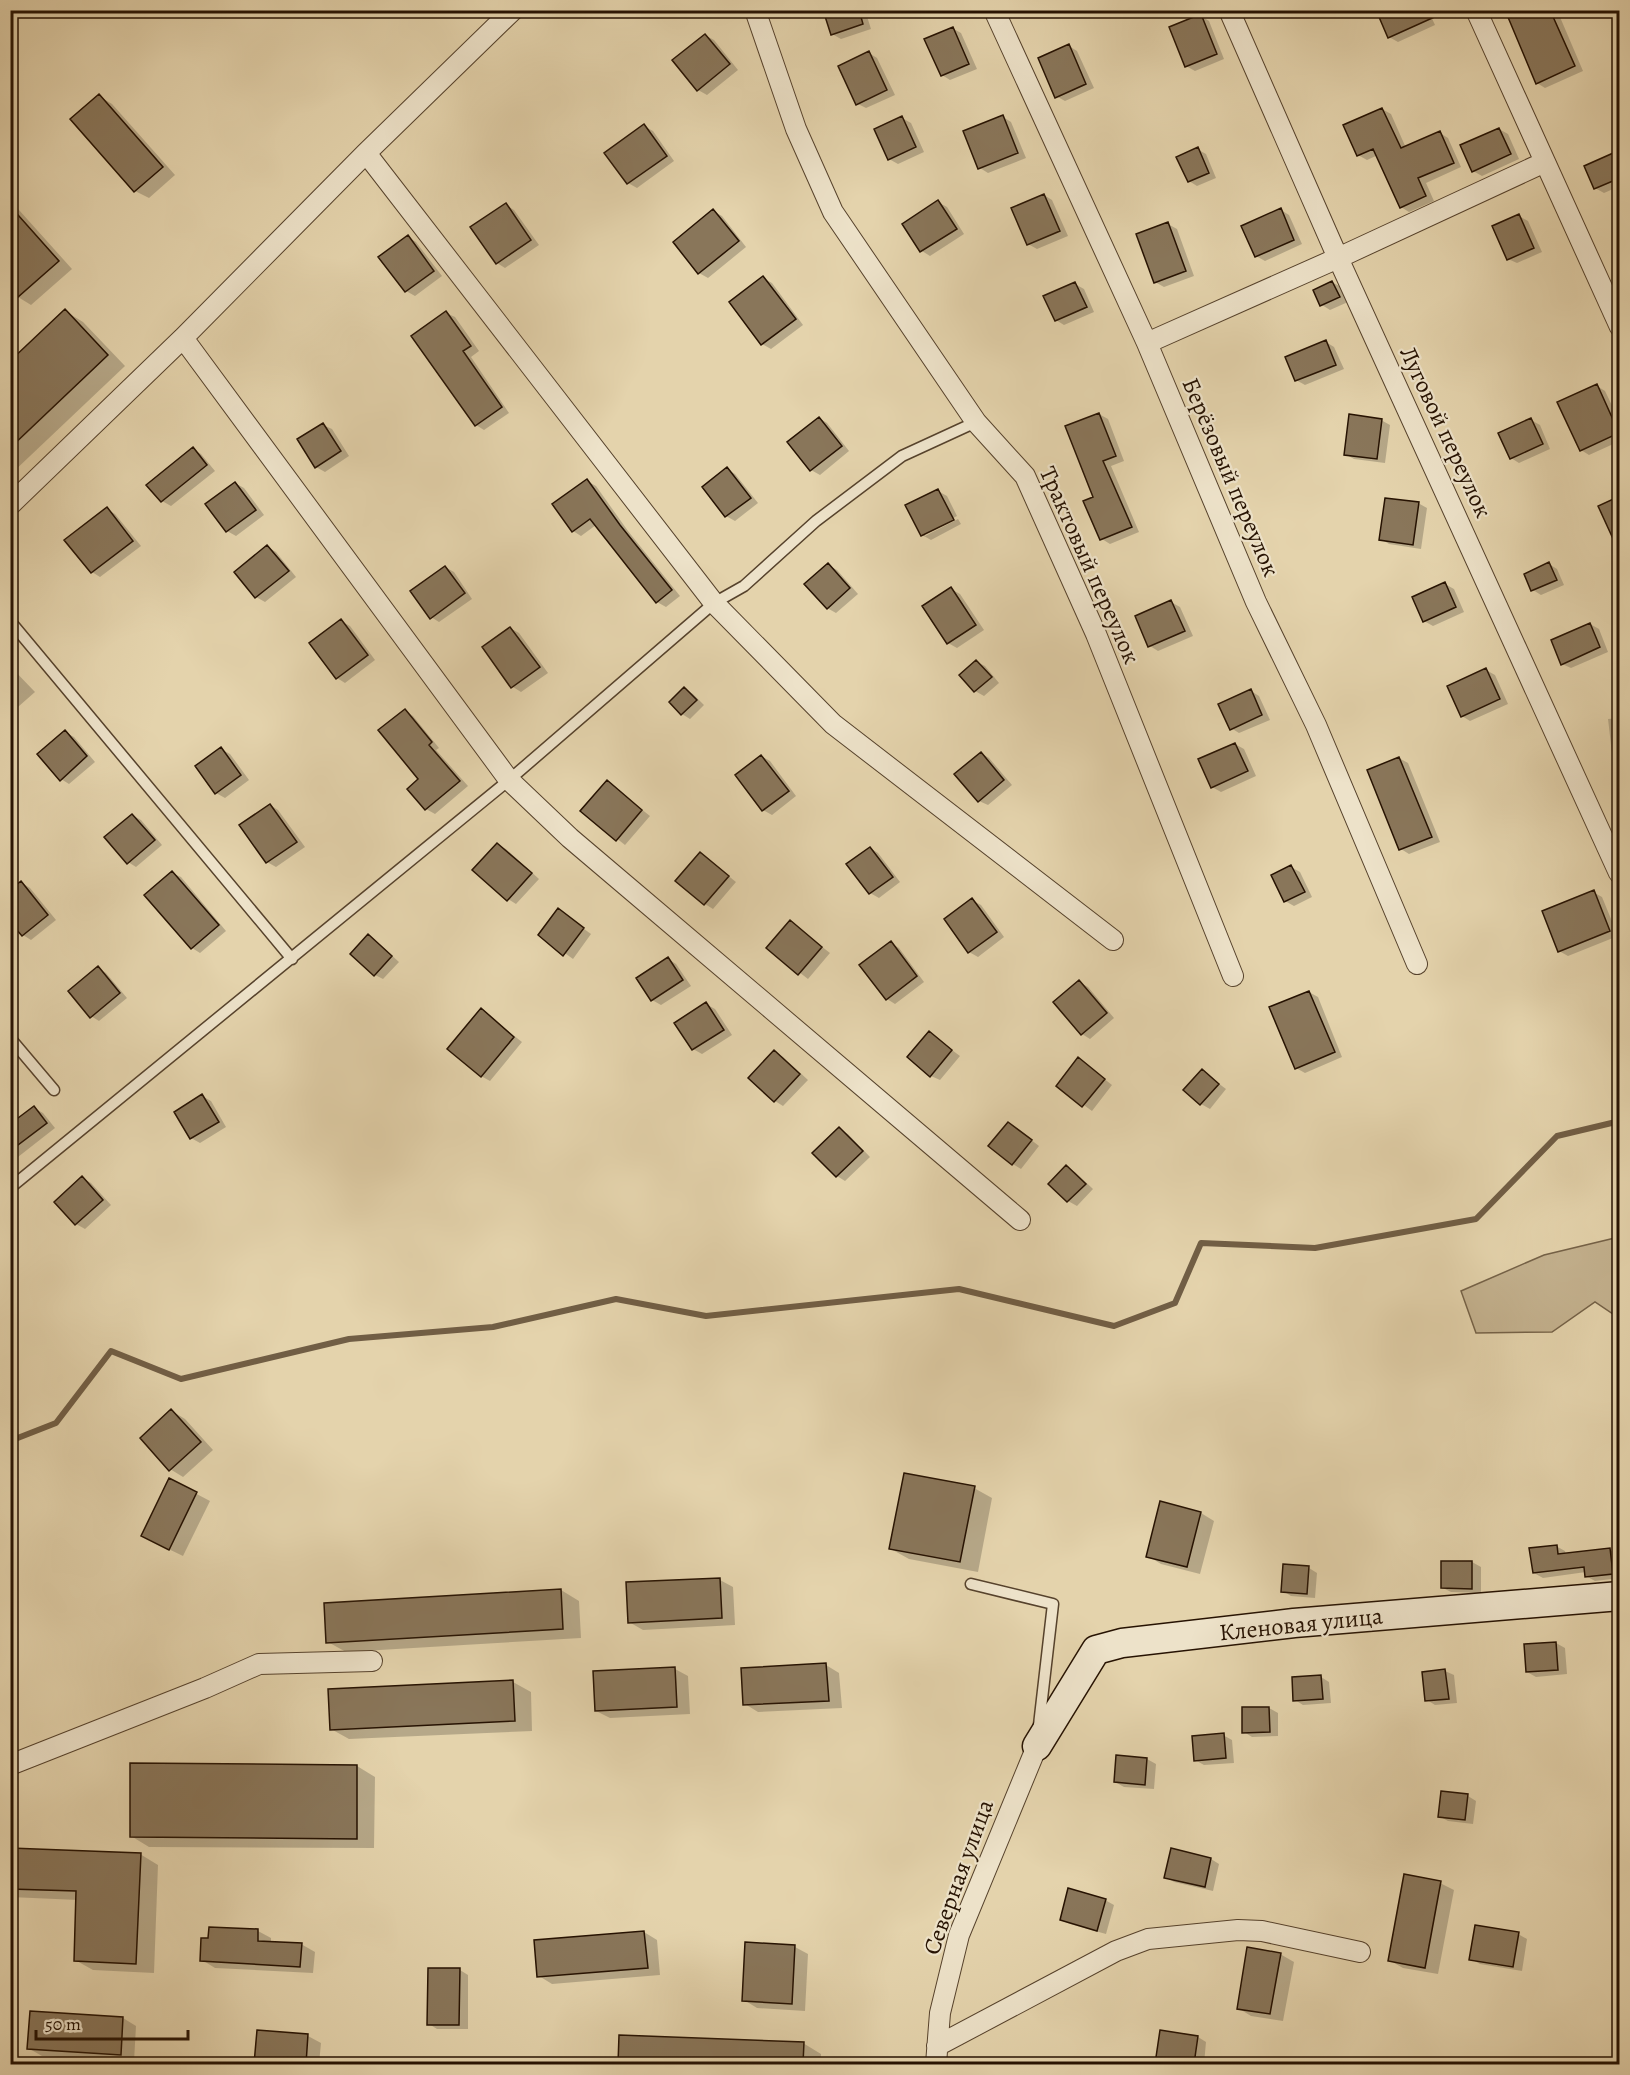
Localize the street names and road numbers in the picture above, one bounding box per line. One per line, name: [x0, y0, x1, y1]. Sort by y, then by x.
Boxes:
street label: Луговой переулок: [1392, 341, 1500, 523]
street label: Берёзовый переулок: [1175, 373, 1287, 581]
street label: Трактовый переулок: [1032, 461, 1148, 669]
street label: Кленовая улица: [1218, 1599, 1384, 1649]
street label: Северная улица: [915, 1795, 1001, 1959]

